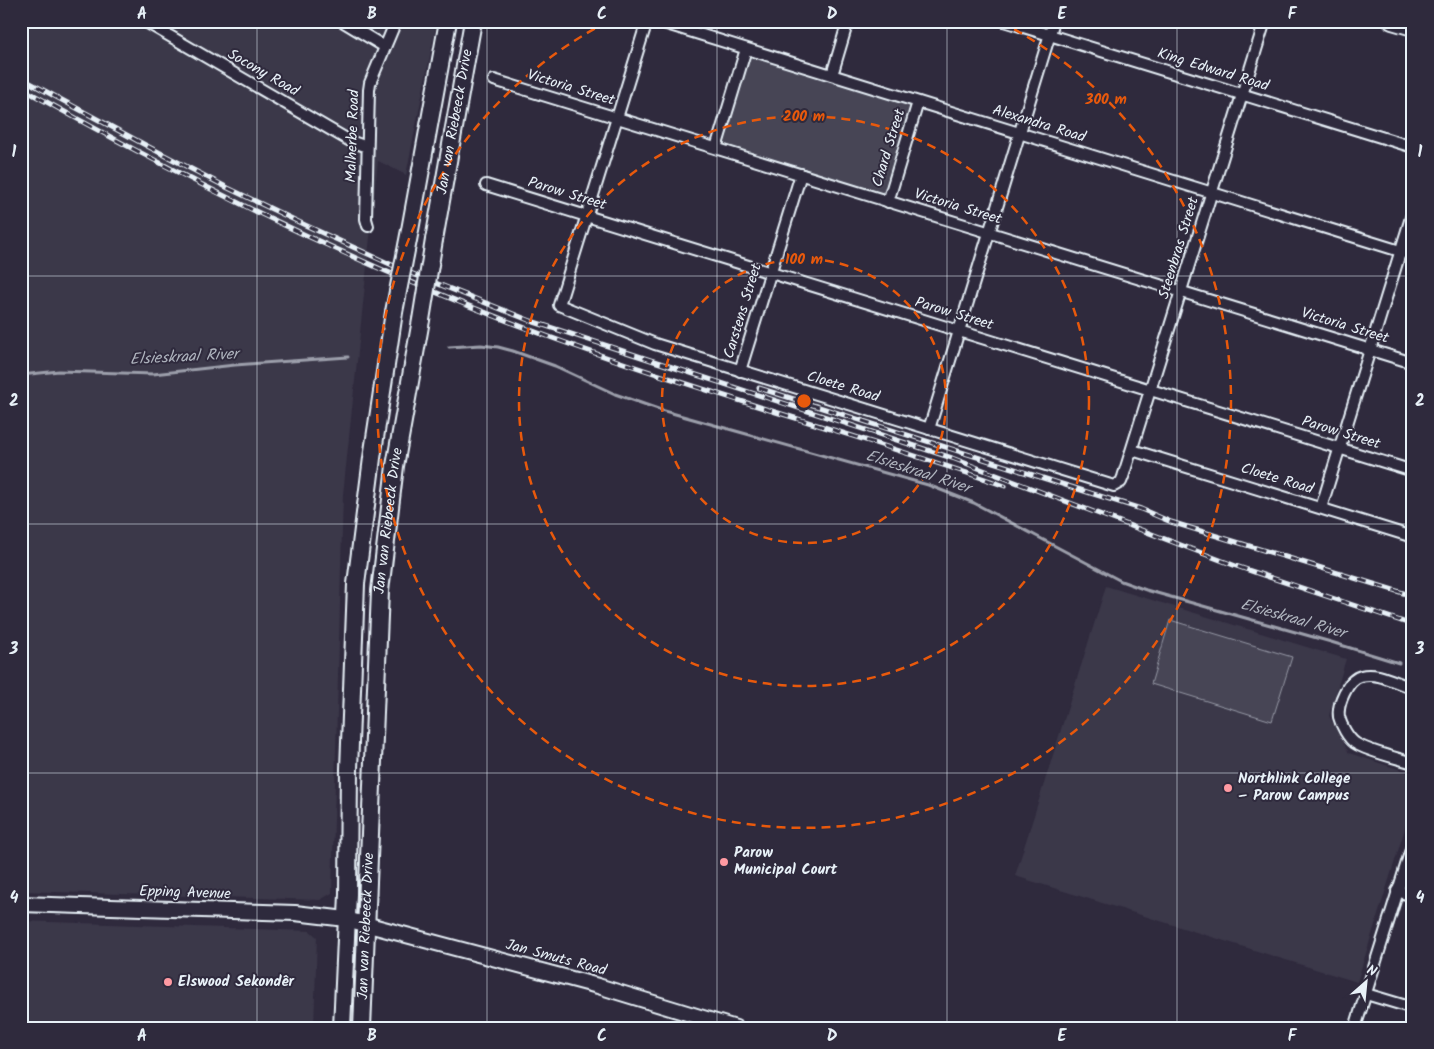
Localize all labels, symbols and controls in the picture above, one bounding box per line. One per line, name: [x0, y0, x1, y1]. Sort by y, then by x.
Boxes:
text: A: [137, 2, 147, 27]
text: B: [367, 2, 377, 27]
text: C: [597, 2, 607, 27]
text: D: [827, 2, 838, 27]
text: E: [1058, 2, 1068, 27]
text: F: [1288, 2, 1298, 27]
street label: King Edward Road: [1154, 42, 1272, 99]
street label: Socony Road: [223, 43, 304, 103]
street label: Jan van Riebeeck Drive: [430, 47, 480, 196]
street label: Victoria Street: [524, 63, 618, 113]
text: 300 m: [1084, 88, 1127, 112]
street label: Malherbe Road: [339, 89, 367, 183]
street label: Alexandra Road: [989, 98, 1089, 150]
text: 200 m: [783, 105, 825, 129]
street label: Chard Street: [866, 106, 912, 190]
text: 1: [12, 140, 17, 165]
text: 1: [1418, 140, 1423, 165]
street label: Parow Street: [525, 171, 609, 217]
street label: Victoria Street: [911, 182, 1005, 232]
street label: Steenbras Street: [1152, 194, 1206, 302]
text: 100 m: [785, 248, 823, 272]
street label: Carstens Street: [717, 260, 769, 362]
street label: Parow Street: [912, 291, 996, 337]
street label: Victoria Street: [1298, 301, 1392, 351]
water label: Elsieskraal River: [129, 341, 243, 372]
street label: Cloete Road: [804, 365, 883, 410]
text: 2: [9, 389, 19, 414]
text: 2: [1415, 389, 1425, 414]
centre of rings: [795, 392, 813, 410]
street label: Parow Street: [1299, 410, 1383, 456]
water label: Elsieskraal River: [863, 443, 977, 502]
street label: Jan van Riebeeck Drive: [368, 446, 410, 595]
street label: Cloete Road: [1238, 457, 1317, 502]
water label: Elsieskraal River: [1237, 592, 1352, 647]
text: 3: [9, 637, 19, 662]
text: 3: [1415, 637, 1425, 662]
place label: Northlink College – Parow Campus: [1238, 767, 1351, 808]
marker: Northlink College – Parow Campus: [1222, 782, 1234, 794]
place label: Parow Municipal Court: [734, 841, 837, 882]
street label: Jan van Riebeeck Drive: [351, 852, 381, 1000]
marker: Parow Municipal Court: [718, 856, 730, 868]
street label: Epping Avenue: [139, 879, 232, 907]
text: 4: [10, 886, 19, 911]
text: 4: [1416, 886, 1425, 911]
street label: Jan Smuts Road: [503, 933, 610, 983]
north arrow: [1342, 956, 1392, 1006]
text: N: [1363, 959, 1381, 983]
place label: Elswood Sekondêr: [178, 970, 294, 994]
marker: Elswood Sekondêr: [162, 976, 174, 988]
text: A: [137, 1024, 147, 1049]
text: B: [367, 1024, 377, 1049]
text: C: [597, 1024, 607, 1049]
text: D: [827, 1024, 838, 1049]
text: E: [1058, 1024, 1068, 1049]
text: F: [1288, 1024, 1298, 1049]

